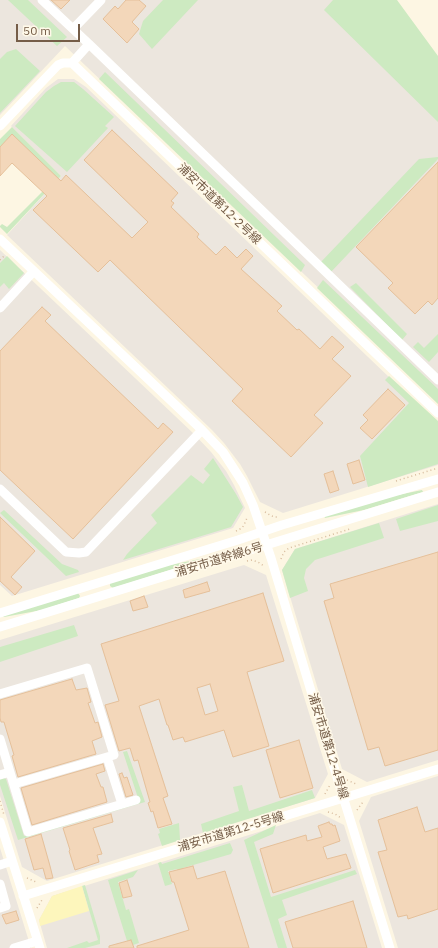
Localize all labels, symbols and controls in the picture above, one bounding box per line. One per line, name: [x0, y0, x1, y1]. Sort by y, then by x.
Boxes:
scale bar: [18, 16, 82, 42]
text: 50 m: [23, 23, 51, 38]
street label: 浦安市道第12-2号線: [174, 160, 264, 248]
street label: 浦安市道幹線6号: [173, 540, 265, 580]
street label: 浦安市道第12-4号線: [305, 691, 351, 801]
street label: 浦安市道第12-5号線: [176, 809, 286, 855]

